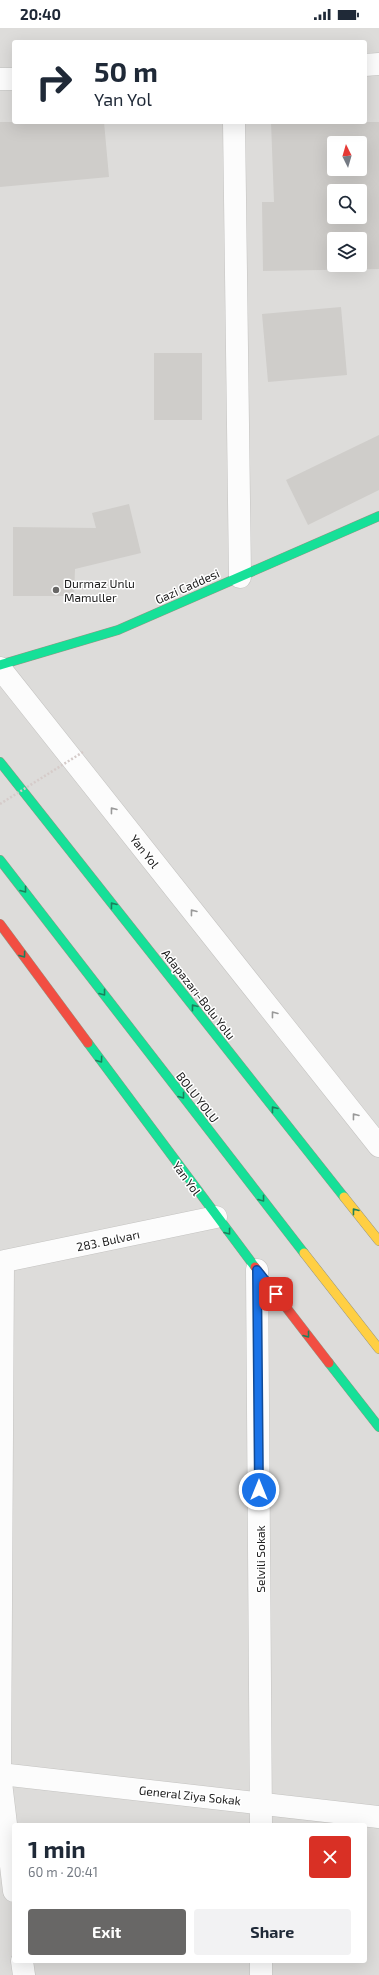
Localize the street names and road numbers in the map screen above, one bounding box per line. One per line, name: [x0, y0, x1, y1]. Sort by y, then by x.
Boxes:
street label: Gazi Caddesi: [153, 566, 221, 606]
street label: Yan Yol: [128, 832, 163, 871]
street label: Adapazarı-Bolu Yolu: [159, 946, 239, 1042]
street label: BOLU YOLU: [174, 1069, 222, 1125]
street label: Yan Yol: [170, 1158, 204, 1198]
street label: 283. Bulvarı: [75, 1226, 141, 1254]
street label: Selvili Sokak: [253, 1525, 267, 1593]
street label: General Ziya Sokak: [138, 1783, 242, 1807]

